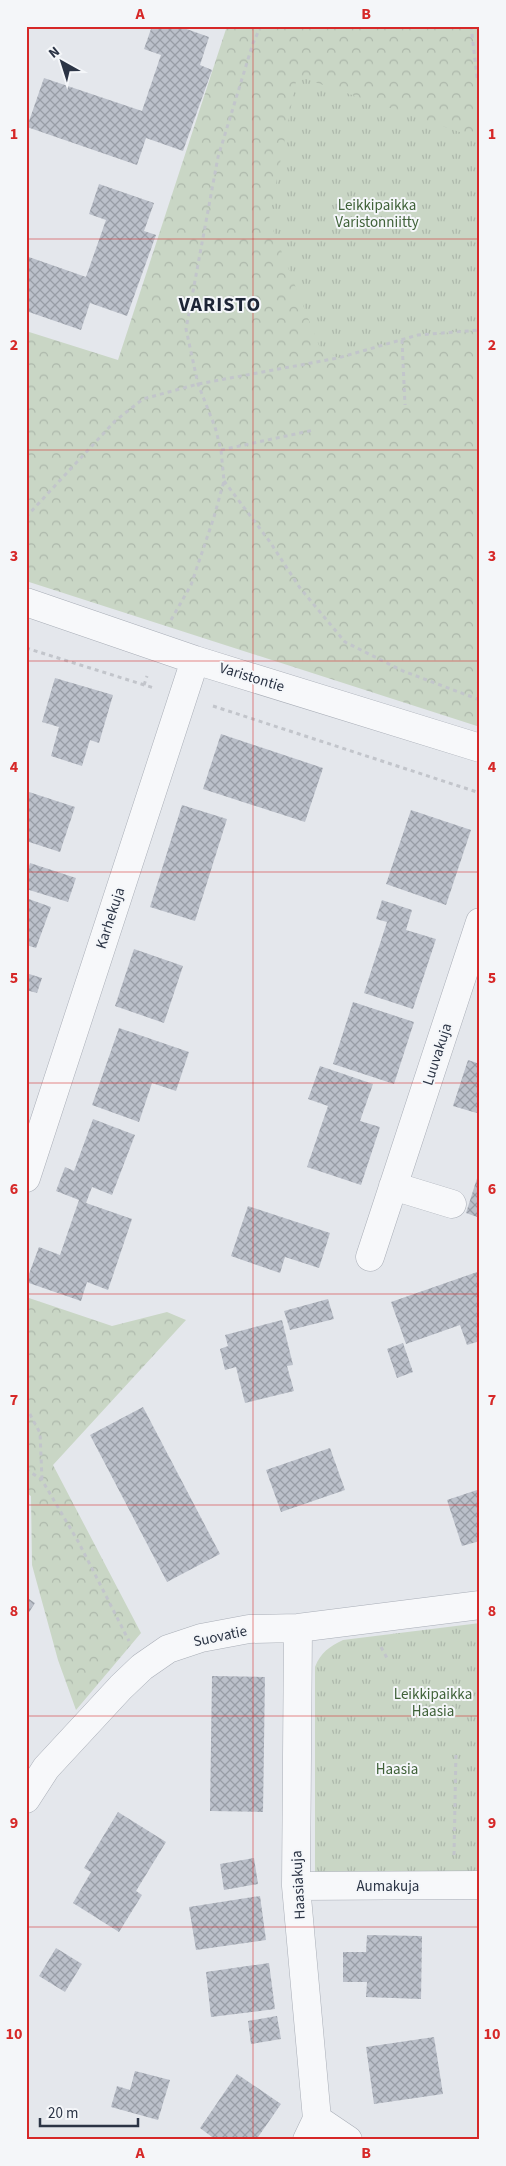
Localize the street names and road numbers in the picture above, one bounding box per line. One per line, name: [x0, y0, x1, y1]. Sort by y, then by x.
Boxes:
street label: Varistontie: [217, 658, 287, 697]
street label: Karhekuja: [91, 885, 130, 952]
street label: Luuvakuja: [418, 1020, 457, 1088]
street label: Suovatie: [191, 1621, 249, 1652]
street label: Haasiakuja: [286, 1850, 311, 1920]
street label: Aumakuja: [357, 1876, 419, 1897]

